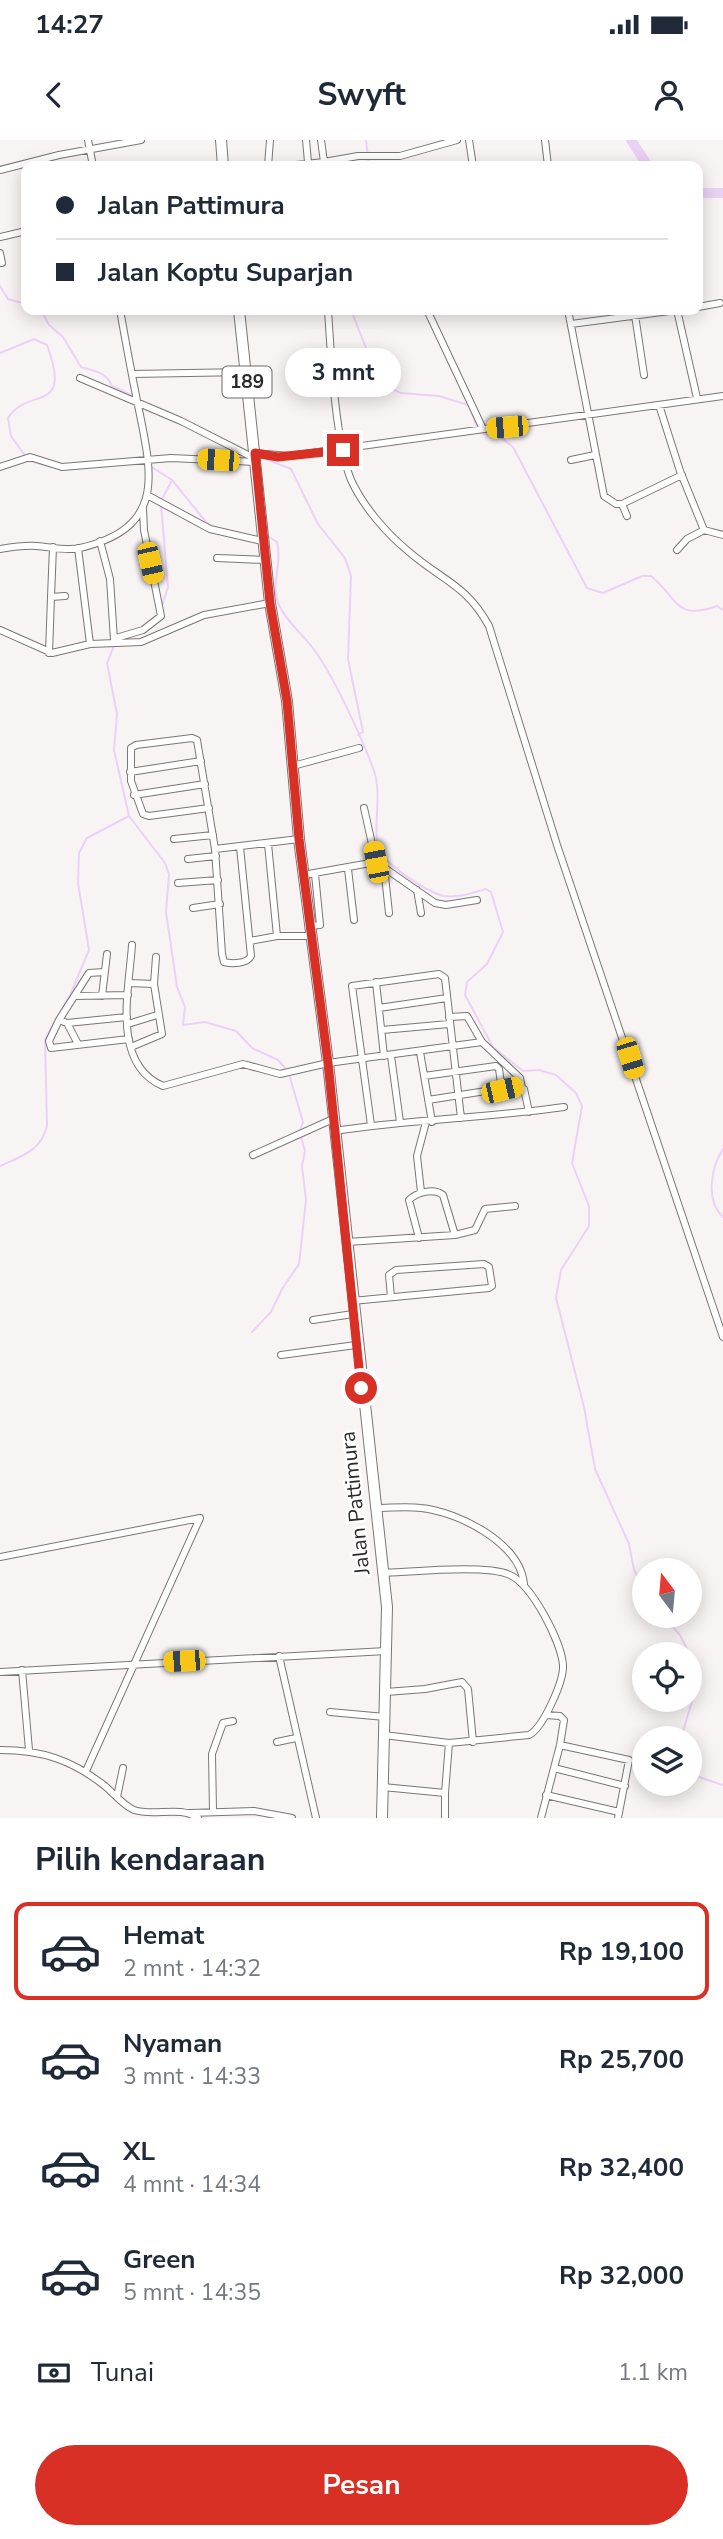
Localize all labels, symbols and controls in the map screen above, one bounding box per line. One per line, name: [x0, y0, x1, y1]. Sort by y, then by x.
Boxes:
text: 14:27: [35, 7, 104, 42]
text: Swyft: [317, 73, 406, 116]
icon: back: [35, 76, 73, 114]
icon: person: [650, 76, 688, 114]
text: Jalan Pattimura: [98, 188, 285, 223]
text: Jalan Koptu Suparjan: [98, 255, 353, 290]
callout: 3 mnt: [285, 348, 401, 398]
text: 3 mnt: [312, 357, 374, 388]
road number: 189: [222, 366, 272, 398]
car: [486, 415, 529, 439]
route end: [327, 434, 359, 466]
car: [197, 448, 240, 472]
car: [136, 540, 165, 586]
car: [362, 839, 391, 885]
car: [614, 1035, 647, 1081]
car: [480, 1075, 525, 1105]
route start: [345, 1372, 377, 1404]
street label: Jalan Pattimura: [334, 1430, 377, 1577]
north arrow: [632, 1558, 702, 1628]
map controls: [632, 1558, 702, 1796]
button: locate: [632, 1642, 702, 1712]
car: [163, 1649, 206, 1673]
button: layers: [632, 1726, 702, 1796]
text: Pilih kendaraan: [35, 1838, 265, 1881]
text: Hemat: [123, 1918, 204, 1953]
icon: car: [39, 1920, 102, 1983]
text: Rp 19,100: [559, 1934, 684, 1969]
text: 2 mnt · 14:32: [123, 1953, 261, 1984]
text: Nyaman: [123, 2026, 222, 2061]
icon: car: [39, 2028, 102, 2091]
text: Rp 25,700: [559, 2042, 684, 2077]
text: 3 mnt · 14:33: [123, 2061, 261, 2092]
text: XL: [123, 2134, 155, 2169]
icon: car: [39, 2136, 102, 2199]
text: Rp 32,400: [559, 2150, 684, 2185]
text: 4 mnt · 14:34: [123, 2169, 261, 2200]
text: Green: [123, 2242, 196, 2277]
icon: car: [39, 2244, 102, 2307]
text: Rp 32,000: [559, 2258, 684, 2293]
text: 5 mnt · 14:35: [123, 2277, 261, 2308]
icon: cash: [35, 2354, 73, 2392]
text: Tunai: [91, 2355, 154, 2390]
text: 1.1 km: [618, 2357, 688, 2388]
button: Pesan: [35, 2445, 688, 2525]

